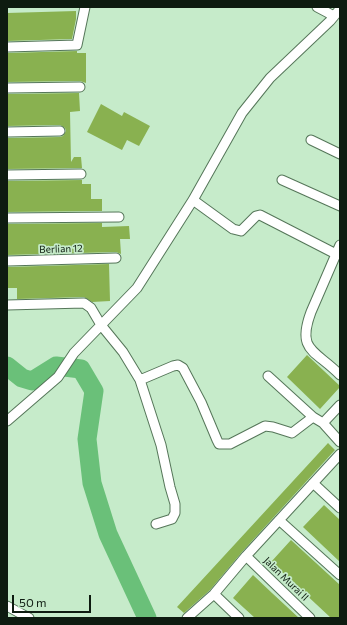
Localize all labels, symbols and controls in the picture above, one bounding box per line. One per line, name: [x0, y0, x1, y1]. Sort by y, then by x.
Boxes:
street label: Berlian 12: [39, 242, 83, 256]
street label: Jalan Murai II: [261, 555, 311, 603]
scale bar: [14, 587, 93, 613]
text: 50 m: [19, 595, 47, 609]

